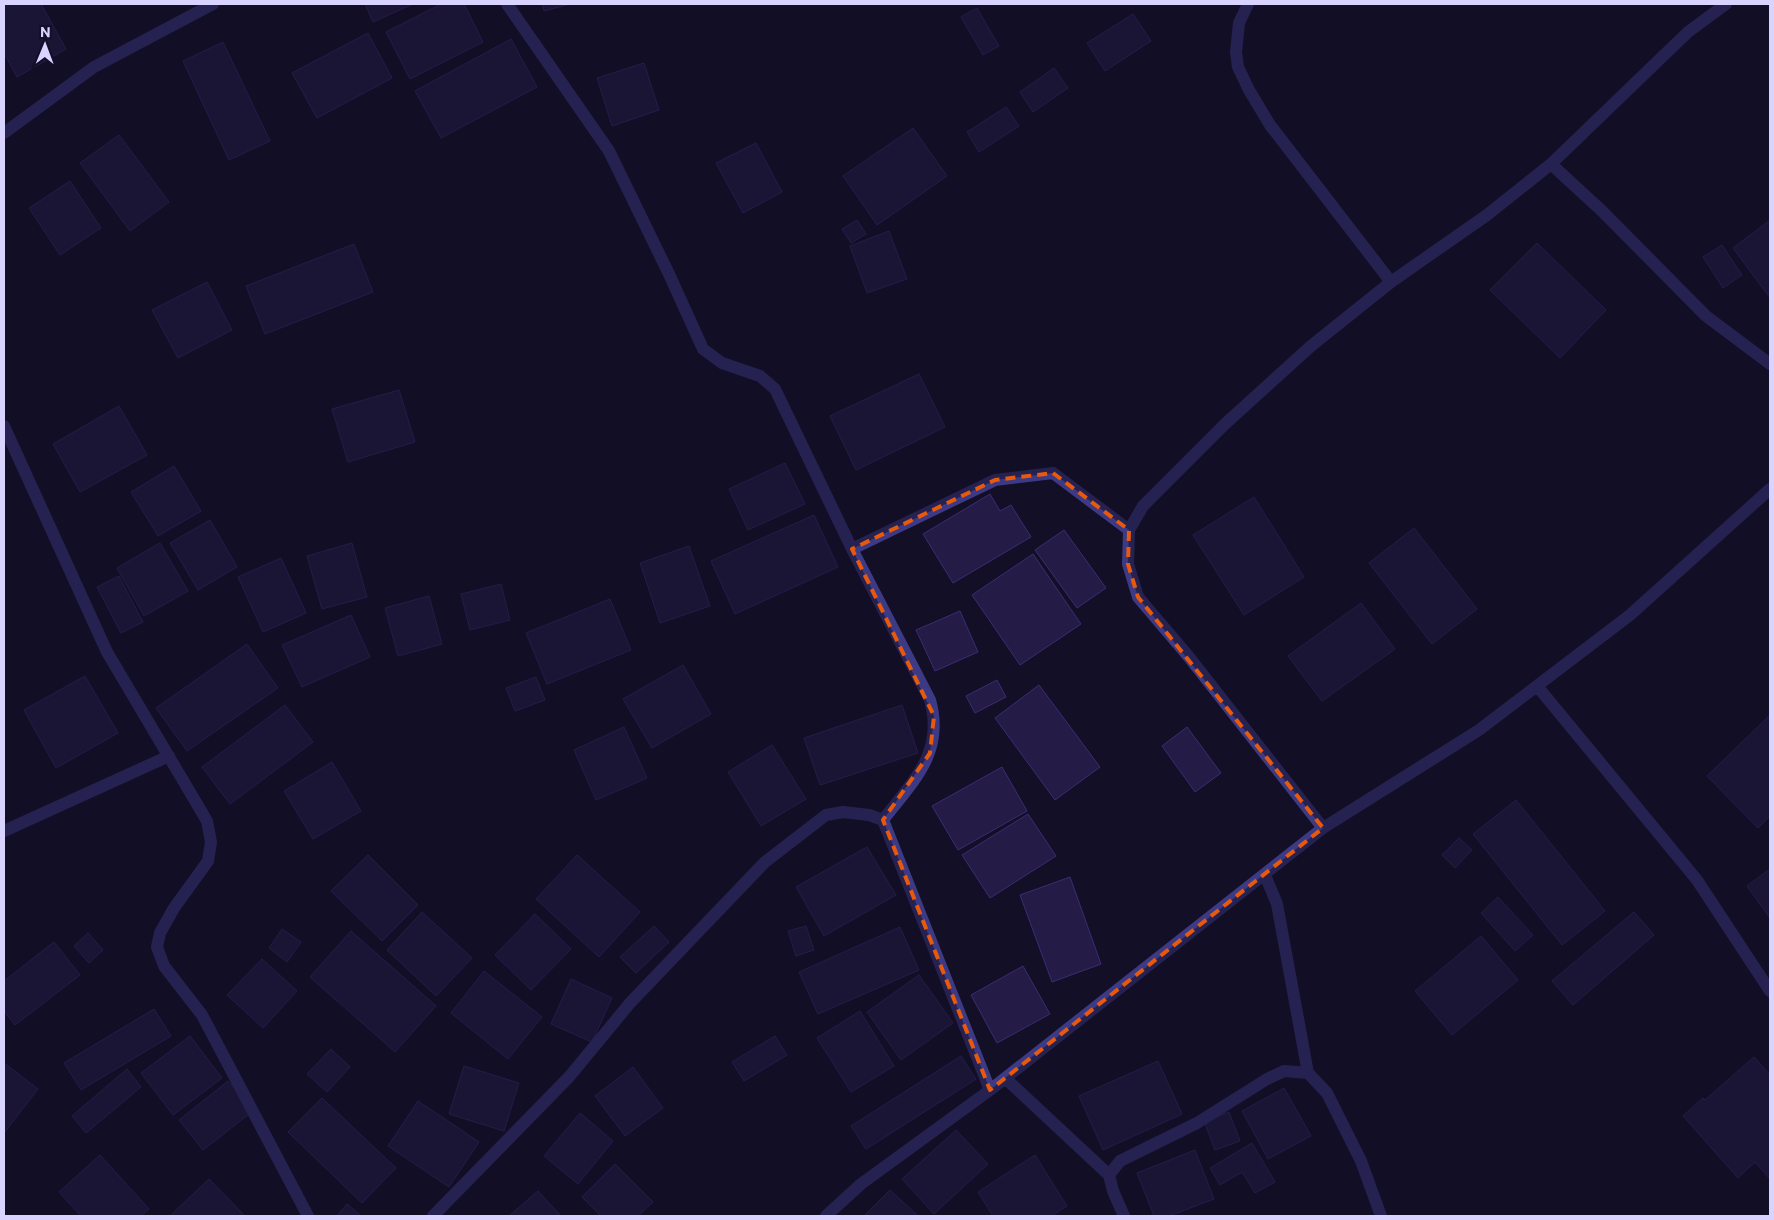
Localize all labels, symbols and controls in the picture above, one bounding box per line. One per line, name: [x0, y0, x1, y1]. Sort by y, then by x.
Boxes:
north arrow: [20, 20, 70, 70]
text: N: [40, 23, 51, 40]

